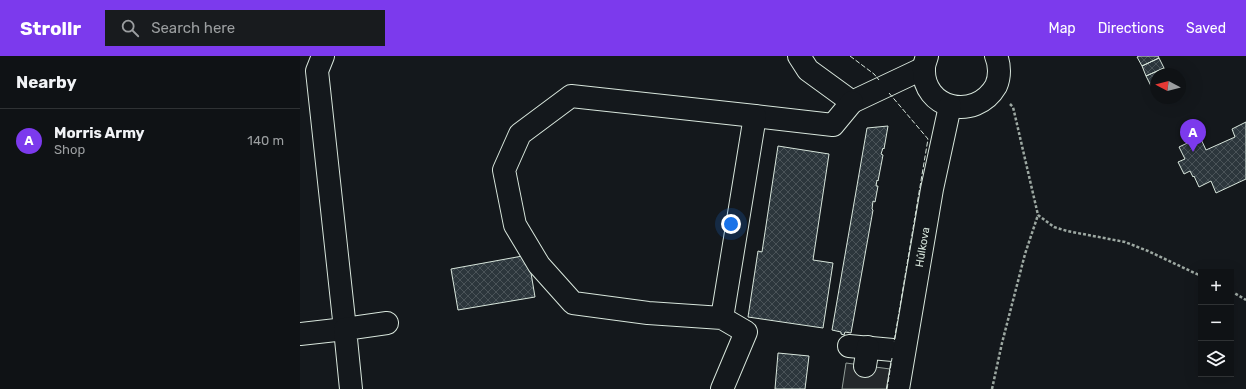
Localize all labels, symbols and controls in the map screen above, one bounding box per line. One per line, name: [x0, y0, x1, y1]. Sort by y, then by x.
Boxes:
search box: [105, 10, 385, 46]
text: Strollr: [20, 17, 81, 40]
icon: search: [119, 17, 141, 39]
text: Search here: [151, 19, 235, 37]
text: Map: [1049, 20, 1076, 37]
text: Directions: [1098, 20, 1164, 37]
text: Saved: [1186, 20, 1226, 37]
north arrow: [1150, 68, 1186, 104]
text: Nearby: [16, 72, 77, 92]
pin: A: [1180, 119, 1206, 152]
text: Morris Army: [54, 124, 145, 142]
text: A: [24, 133, 34, 148]
text: 140 m: [247, 133, 284, 148]
text: Shop: [54, 142, 85, 157]
your location: [721, 214, 741, 234]
street label: Hůlkova: [912, 226, 932, 268]
map controls: [1198, 269, 1234, 377]
button: +: [1198, 269, 1234, 305]
button: −: [1198, 305, 1234, 341]
button: layers: [1198, 341, 1234, 377]

